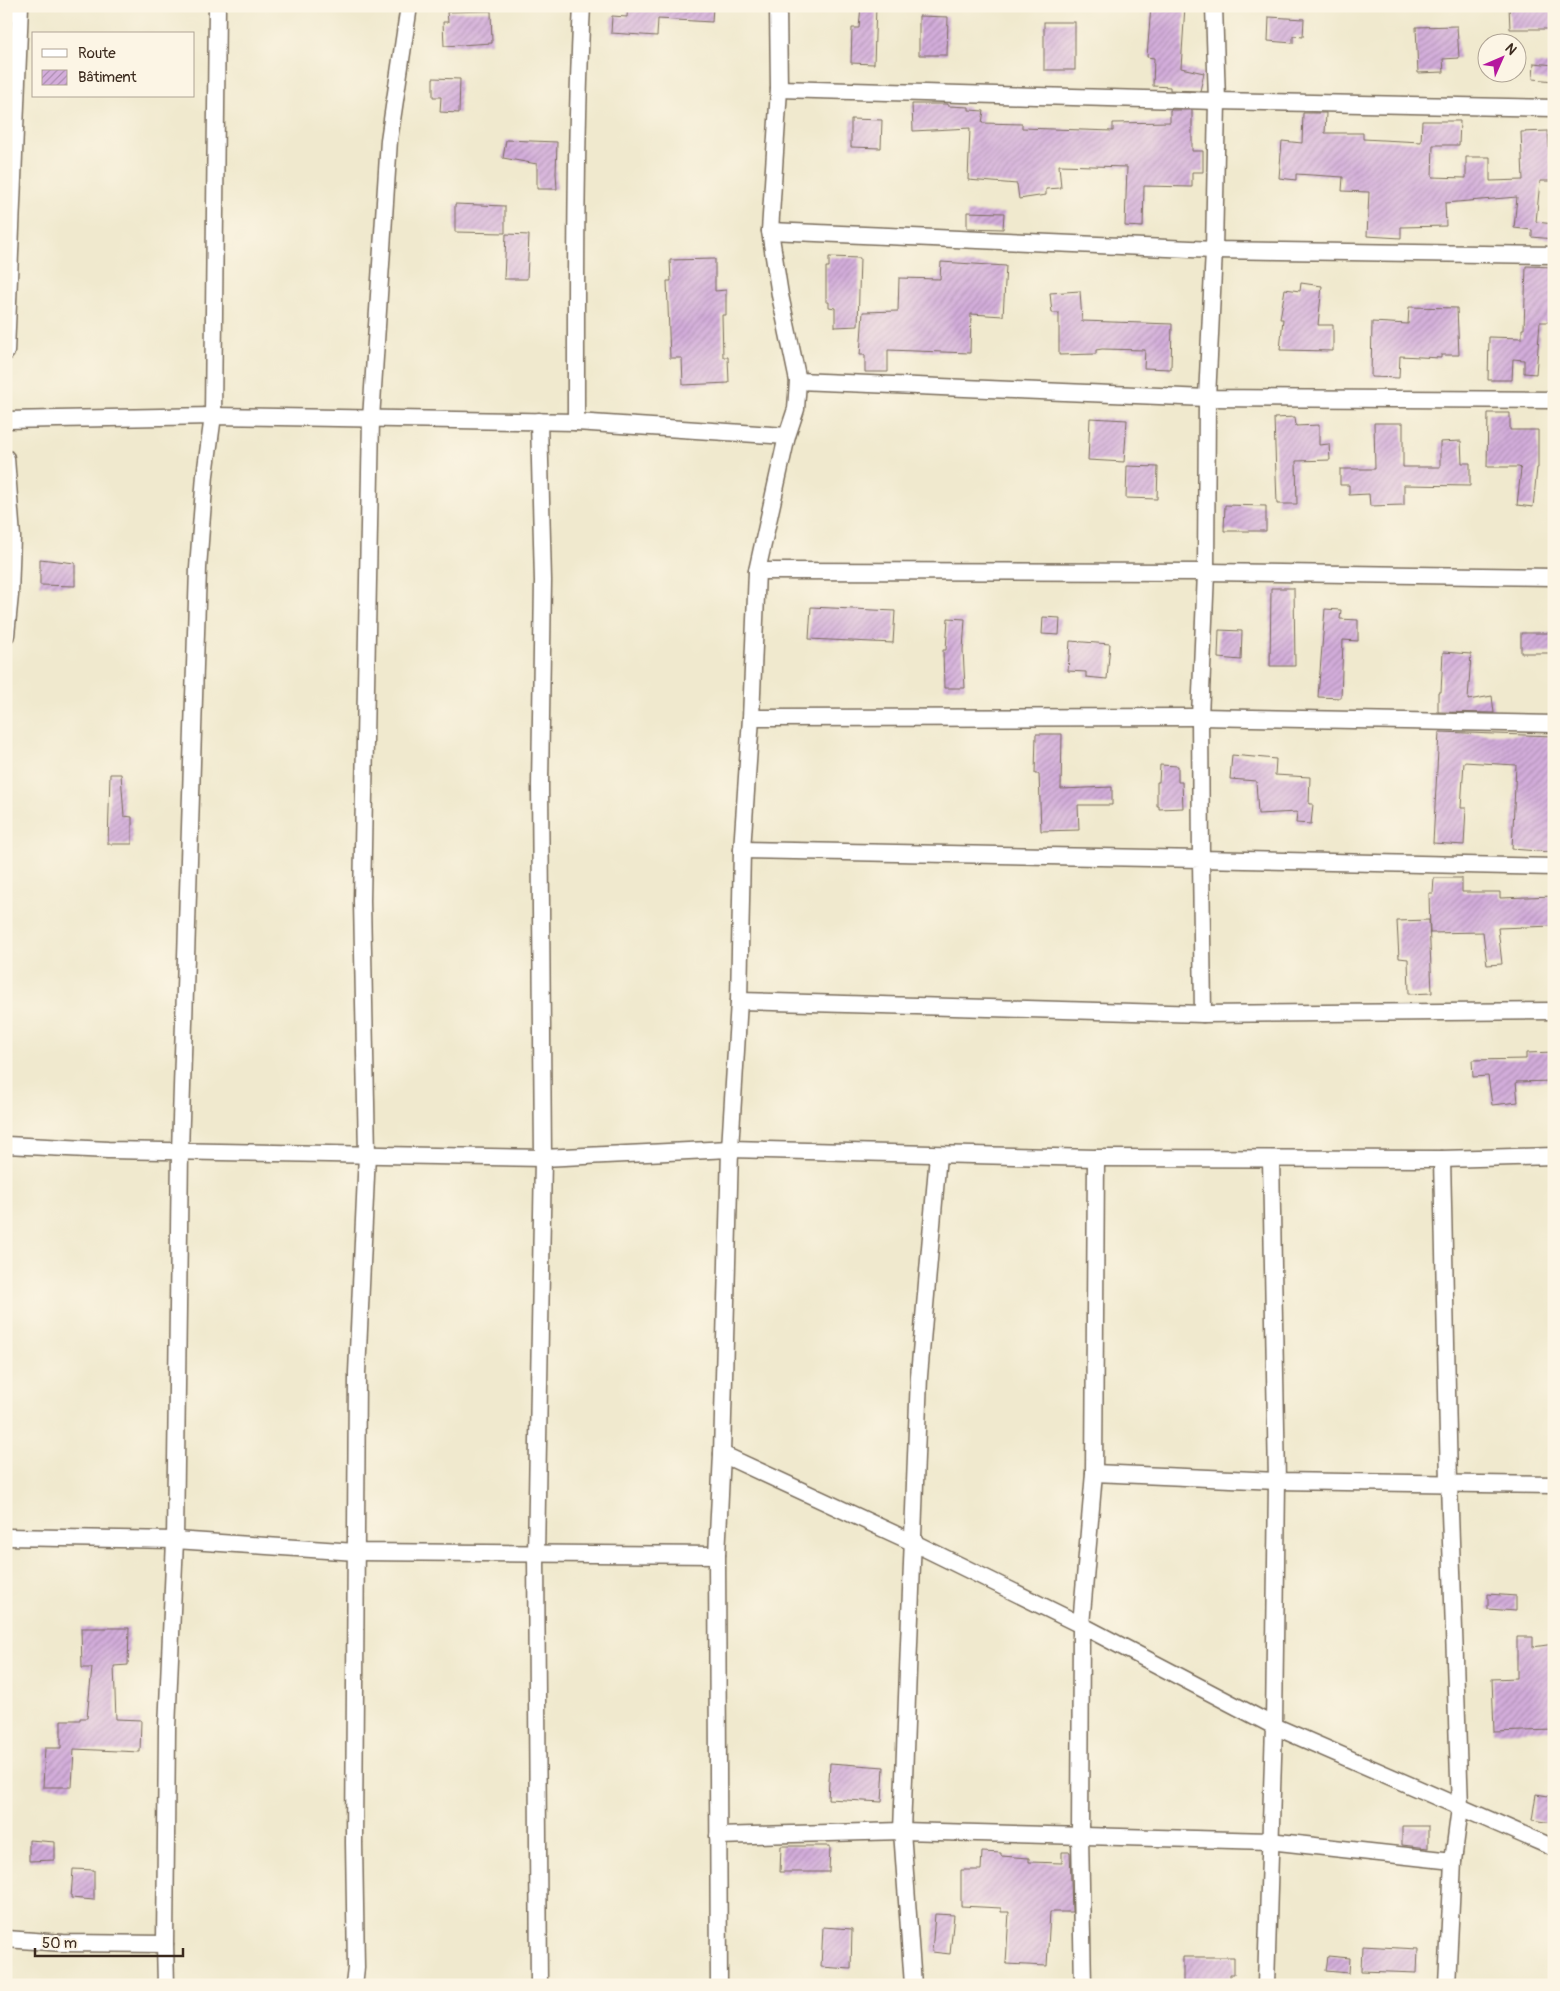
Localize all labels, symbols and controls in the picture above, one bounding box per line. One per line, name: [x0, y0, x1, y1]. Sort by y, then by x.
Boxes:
legend: [32, 32, 195, 98]
north arrow: [1478, 32, 1528, 82]
text: N: [1501, 40, 1520, 59]
text: Route: [78, 44, 116, 63]
text: Bâtiment: [78, 68, 138, 87]
scale bar: [35, 1926, 182, 1958]
text: 50 m: [42, 1934, 77, 1953]

